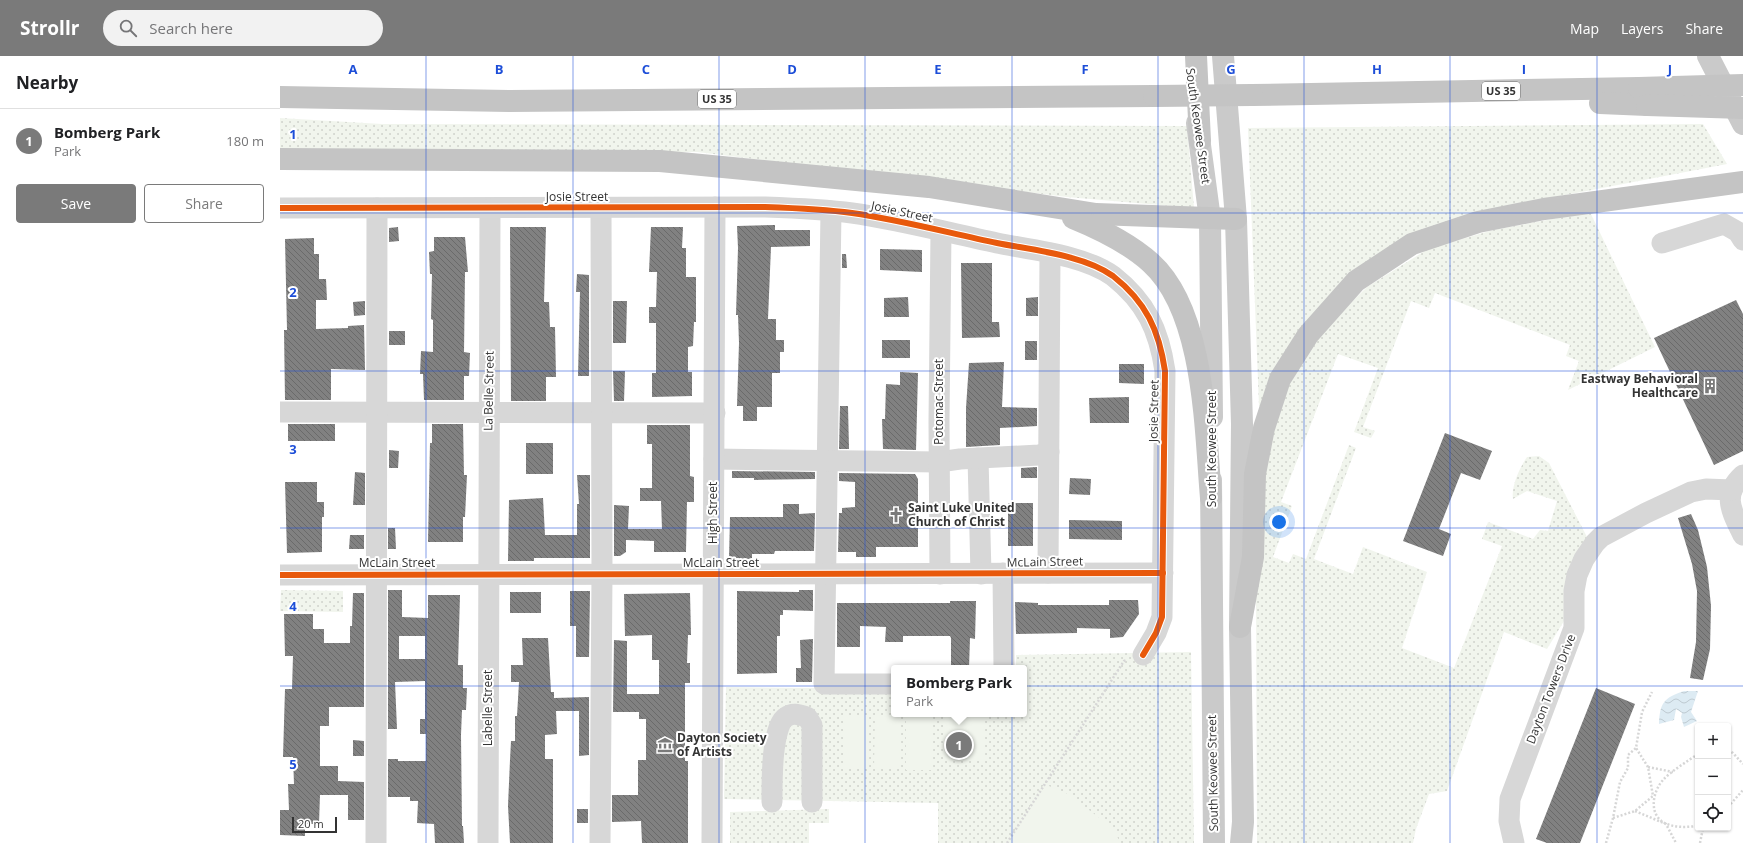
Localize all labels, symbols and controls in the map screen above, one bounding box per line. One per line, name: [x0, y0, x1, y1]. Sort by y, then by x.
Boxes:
search box: [103, 10, 383, 46]
text: Strollr: [20, 15, 79, 41]
icon: search: [117, 17, 139, 39]
text: Search here: [149, 18, 233, 38]
text: Map: [1570, 19, 1599, 38]
text: Layers: [1621, 19, 1663, 38]
text: Share: [1685, 19, 1723, 38]
text: A: [349, 60, 358, 78]
text: B: [495, 60, 504, 78]
text: C: [642, 60, 650, 78]
text: D: [787, 60, 797, 78]
text: E: [934, 60, 942, 78]
text: F: [1081, 60, 1089, 78]
text: G: [1226, 60, 1236, 78]
text: H: [1372, 60, 1382, 78]
text: I: [1522, 60, 1526, 78]
text: J: [1667, 60, 1672, 78]
street label: South Keowee Street: [1182, 67, 1215, 185]
text: Nearby: [16, 71, 78, 94]
road number: US 35: [1482, 82, 1520, 100]
road number: US 35: [698, 90, 736, 108]
text: Bomberg Park: [54, 122, 160, 142]
text: 1: [289, 125, 297, 143]
text: 1: [25, 132, 33, 150]
text: 180 m: [226, 132, 264, 150]
text: Park: [54, 142, 81, 160]
button: Save: [16, 184, 136, 223]
button: Share: [144, 184, 264, 223]
street label: Josie Street: [545, 188, 608, 205]
street label: Josie Street: [869, 196, 934, 226]
text: 2: [289, 283, 297, 301]
street label: La Belle Street: [479, 351, 498, 431]
street label: Potomac Street: [930, 359, 947, 445]
place label: Eastway Behavioral Healthcare: [1581, 370, 1698, 401]
building icon: Eastway Behavioral Healthcare: [1701, 377, 1719, 395]
street label: Josie Street: [1144, 380, 1163, 443]
street label: South Keowee Street: [1203, 391, 1220, 507]
text: 3: [289, 440, 297, 458]
street label: High Street: [704, 482, 721, 544]
place label: Saint Luke United Church of Christ: [908, 499, 1015, 530]
church icon: Saint Luke United Church of Christ: [887, 506, 905, 524]
your location: [1269, 512, 1289, 532]
street label: McLain Street: [1007, 552, 1083, 571]
street label: McLain Street: [359, 554, 435, 571]
street label: McLain Street: [683, 554, 759, 571]
text: 4: [289, 597, 297, 615]
street label: Dayton Towers Drive: [1522, 631, 1579, 746]
popup: [891, 665, 1027, 717]
street label: Labelle Street: [479, 670, 496, 746]
text: Bomberg Park: [906, 672, 1012, 692]
text: Park: [906, 692, 933, 710]
street label: South Keowee Street: [1203, 715, 1222, 831]
map controls: [1695, 723, 1731, 831]
button: +: [1695, 723, 1731, 759]
place label: Dayton Society of Artists: [677, 729, 767, 760]
pin: 1: [946, 730, 972, 760]
museum icon: Dayton Society of Artists: [656, 736, 674, 754]
text: 5: [289, 755, 297, 773]
button: −: [1695, 759, 1731, 795]
button: locate: [1695, 795, 1731, 831]
scale bar: [292, 815, 337, 834]
text: 20 m: [298, 816, 324, 831]

